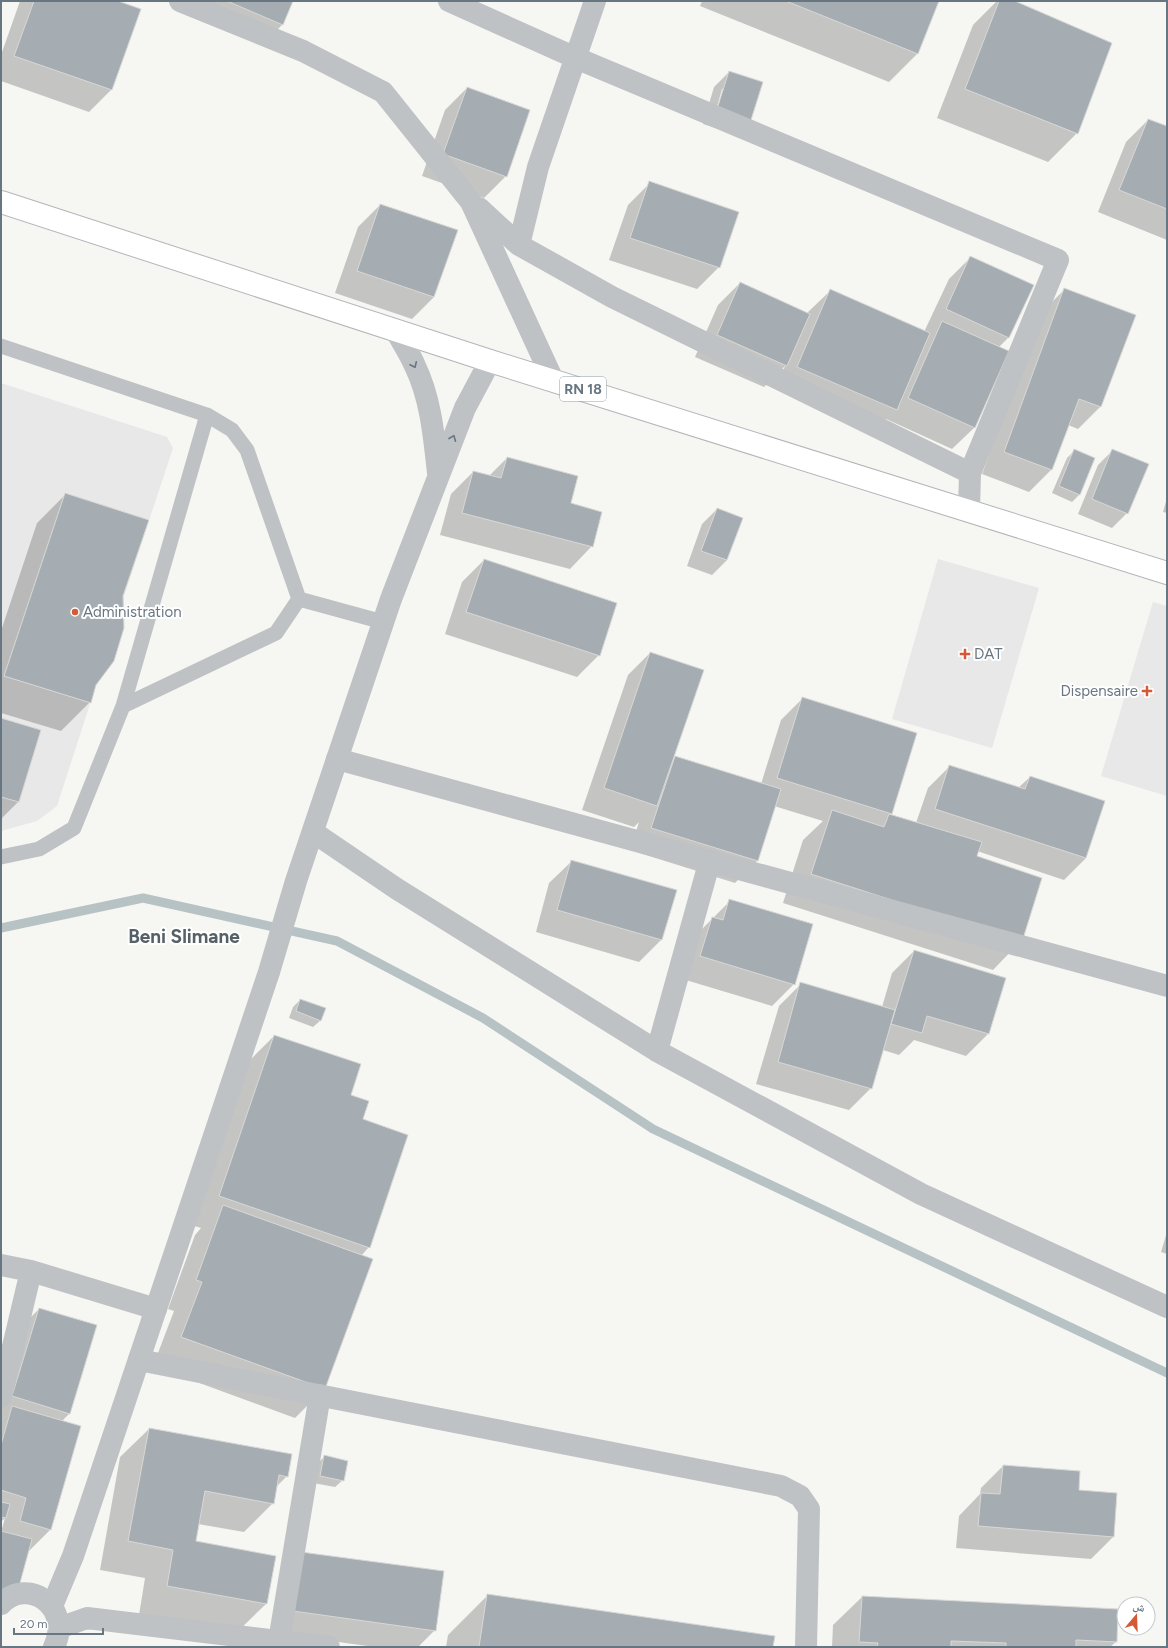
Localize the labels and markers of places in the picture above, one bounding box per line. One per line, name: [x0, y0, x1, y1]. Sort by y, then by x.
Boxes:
place label: Administration: [83, 603, 182, 621]
marker: Administration: [70, 607, 80, 617]
place label: DAT: [974, 645, 1003, 663]
marker: DAT: [959, 648, 971, 660]
place label: Dispensaire: [1060, 682, 1138, 700]
marker: Dispensaire: [1141, 685, 1153, 697]

